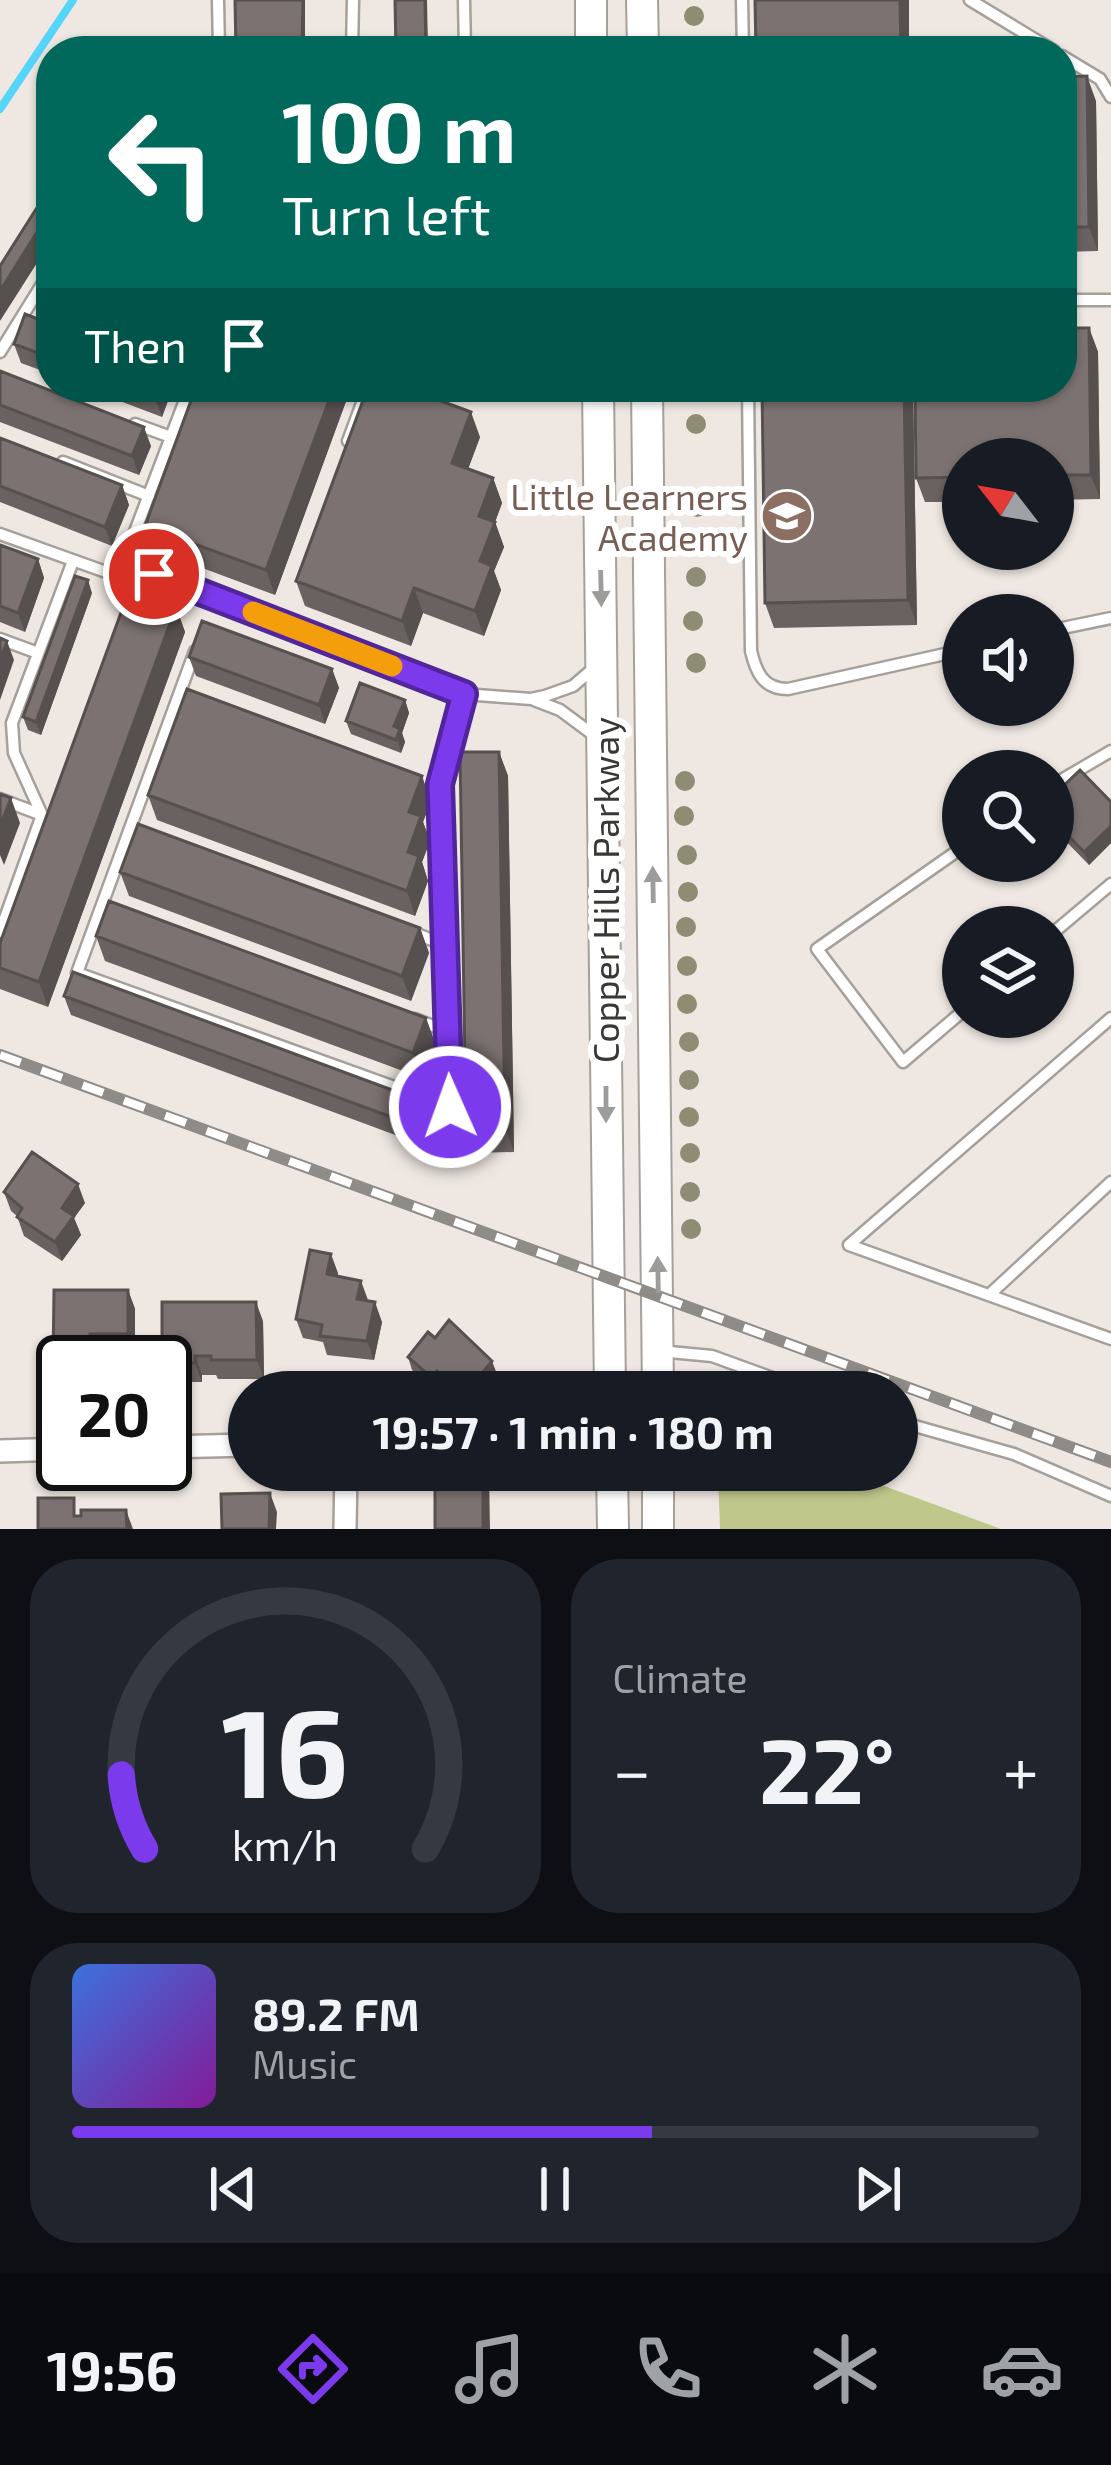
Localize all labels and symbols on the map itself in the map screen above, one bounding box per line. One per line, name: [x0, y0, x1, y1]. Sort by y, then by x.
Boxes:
north arrow: [942, 438, 1074, 570]
place label: Little Learners Academy: [510, 474, 748, 558]
school or university icon: Little Learners Academy: [759, 488, 815, 544]
pin: [103, 523, 205, 625]
one-way arrow: [592, 570, 611, 608]
street label: Copper Hills Parkway: [583, 717, 626, 1063]
one-way arrow: [643, 865, 662, 903]
position arrow: [387, 1044, 513, 1170]
one-way arrow: [596, 1086, 616, 1124]
one-way arrow: [648, 1255, 667, 1293]
speed limit sign: 20: [36, 1335, 192, 1491]

